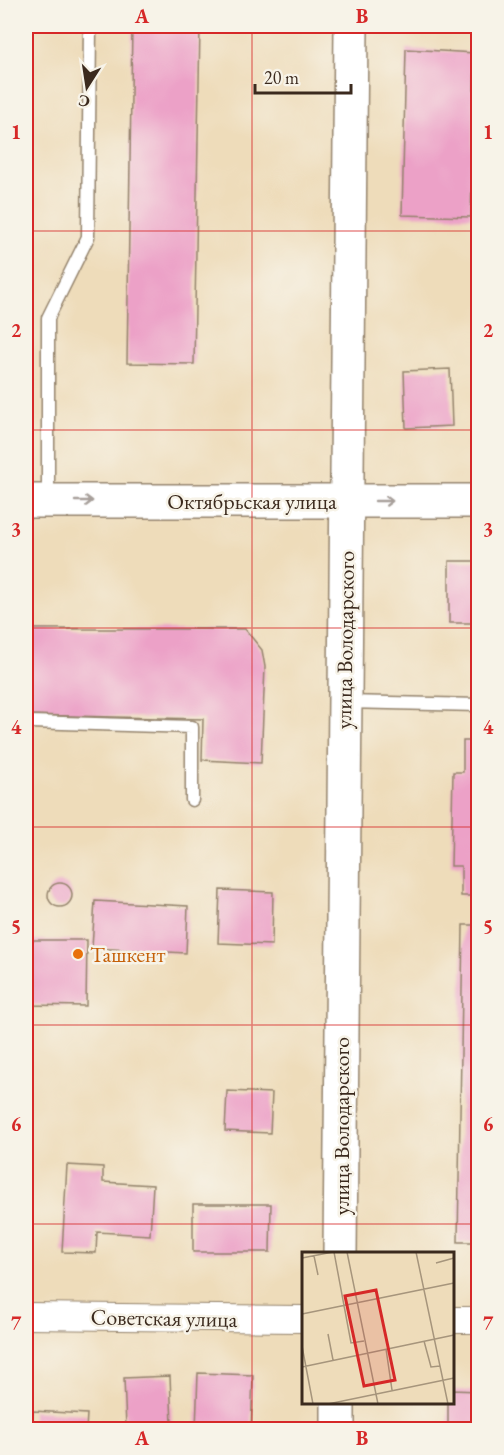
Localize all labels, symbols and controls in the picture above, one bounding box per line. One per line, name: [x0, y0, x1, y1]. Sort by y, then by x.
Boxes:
text: A: [134, 3, 150, 29]
text: B: [356, 3, 368, 29]
north arrow: [57, 57, 117, 117]
scale bar: [255, 57, 351, 95]
text: 20 m: [264, 66, 299, 89]
text: С: [76, 90, 92, 113]
text: 1: [11, 119, 21, 145]
text: 1: [483, 119, 493, 145]
text: 2: [11, 317, 22, 343]
text: 2: [483, 317, 494, 343]
street label: Октябрьская улица: [167, 487, 337, 516]
one-way arrow: [73, 495, 93, 507]
one-way arrow: [373, 495, 393, 507]
text: 3: [11, 516, 21, 542]
text: 3: [483, 516, 493, 542]
street label: улица Володарского: [329, 550, 361, 729]
text: 4: [11, 714, 22, 740]
text: 4: [483, 714, 494, 740]
text: 5: [11, 913, 21, 939]
text: 5: [483, 913, 493, 939]
place label: Ташкент: [90, 940, 166, 969]
marker: Ташкент: [71, 947, 85, 961]
street label: улица Володарского: [327, 1037, 356, 1215]
text: 6: [11, 1111, 22, 1137]
text: 6: [483, 1111, 494, 1137]
inset map: [302, 1252, 453, 1404]
street label: Советская улица: [90, 1302, 238, 1334]
text: 7: [11, 1310, 22, 1336]
text: 7: [483, 1310, 494, 1336]
text: A: [134, 1425, 150, 1451]
text: B: [356, 1425, 368, 1451]

